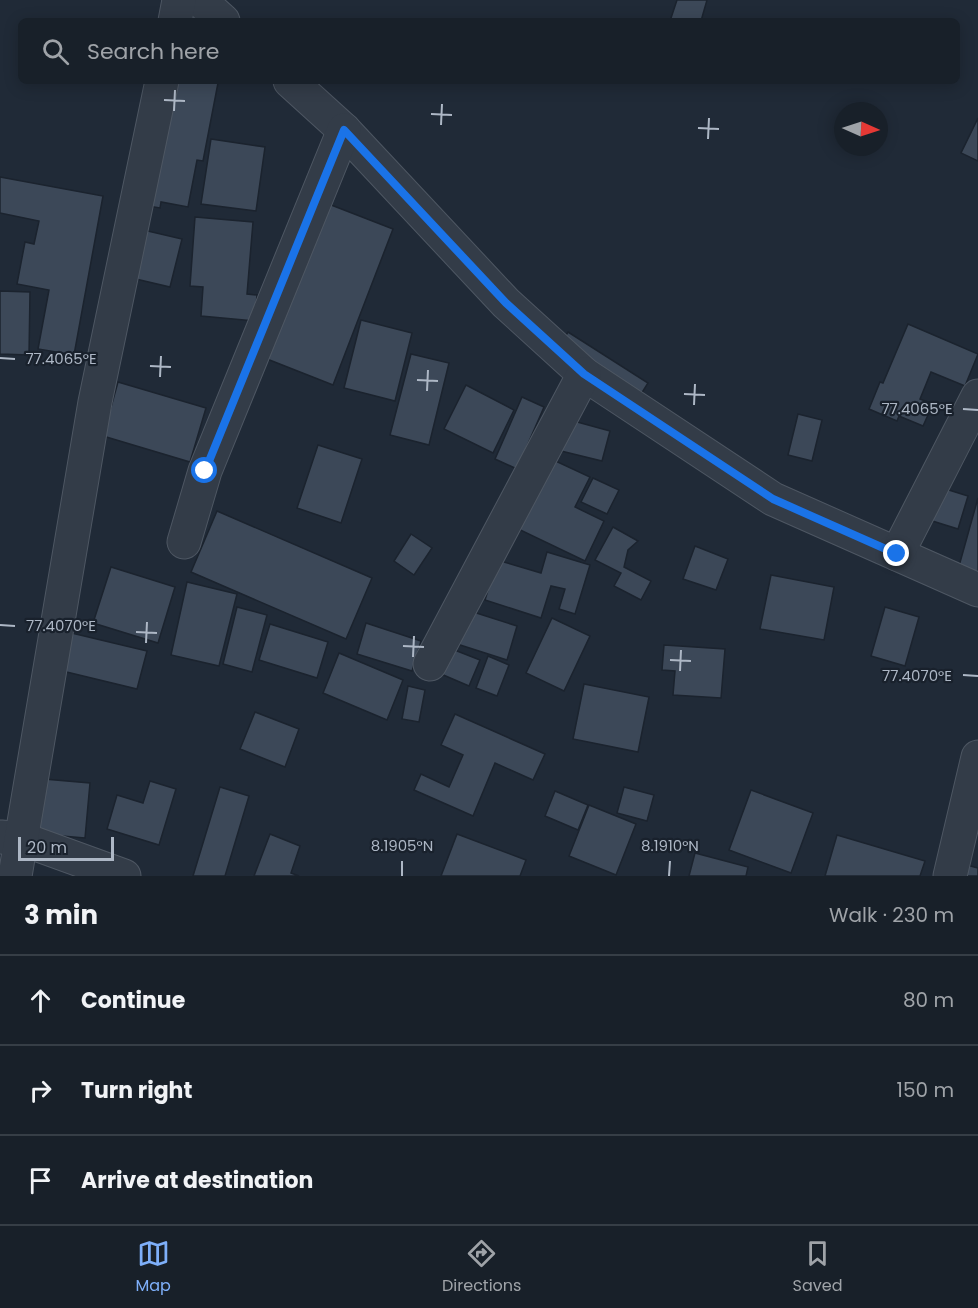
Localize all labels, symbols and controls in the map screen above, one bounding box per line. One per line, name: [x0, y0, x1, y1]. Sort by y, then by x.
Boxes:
search box: [18, 18, 960, 84]
icon: search: [39, 35, 72, 68]
text: Search here: [87, 36, 220, 67]
north arrow: [834, 102, 888, 156]
text: 77.4065°E: [25, 348, 97, 369]
text: 77.4065°E: [881, 398, 953, 419]
route start: [191, 457, 217, 483]
route end: [883, 540, 909, 566]
text: 77.4070°E: [26, 615, 96, 636]
text: 77.4070°E: [882, 665, 952, 686]
scale bar: [18, 834, 114, 862]
text: 8.1905°N: [371, 835, 433, 856]
text: 8.1910°N: [641, 835, 699, 856]
text: 20 m: [27, 836, 67, 859]
text: 3 min: [24, 897, 98, 933]
text: Walk · 230 m: [829, 901, 954, 929]
icon: ahead: [24, 984, 57, 1017]
text: Continue: [81, 985, 185, 1016]
text: 80 m: [903, 986, 954, 1014]
icon: right: [24, 1074, 57, 1107]
text: Turn right: [81, 1075, 192, 1106]
text: 150 m: [897, 1076, 954, 1104]
icon: arrive: [24, 1164, 57, 1197]
text: Arrive at destination: [81, 1165, 313, 1196]
tab: Map: [136, 1237, 171, 1298]
tab: Directions: [442, 1237, 521, 1298]
tab: Saved: [793, 1237, 842, 1298]

